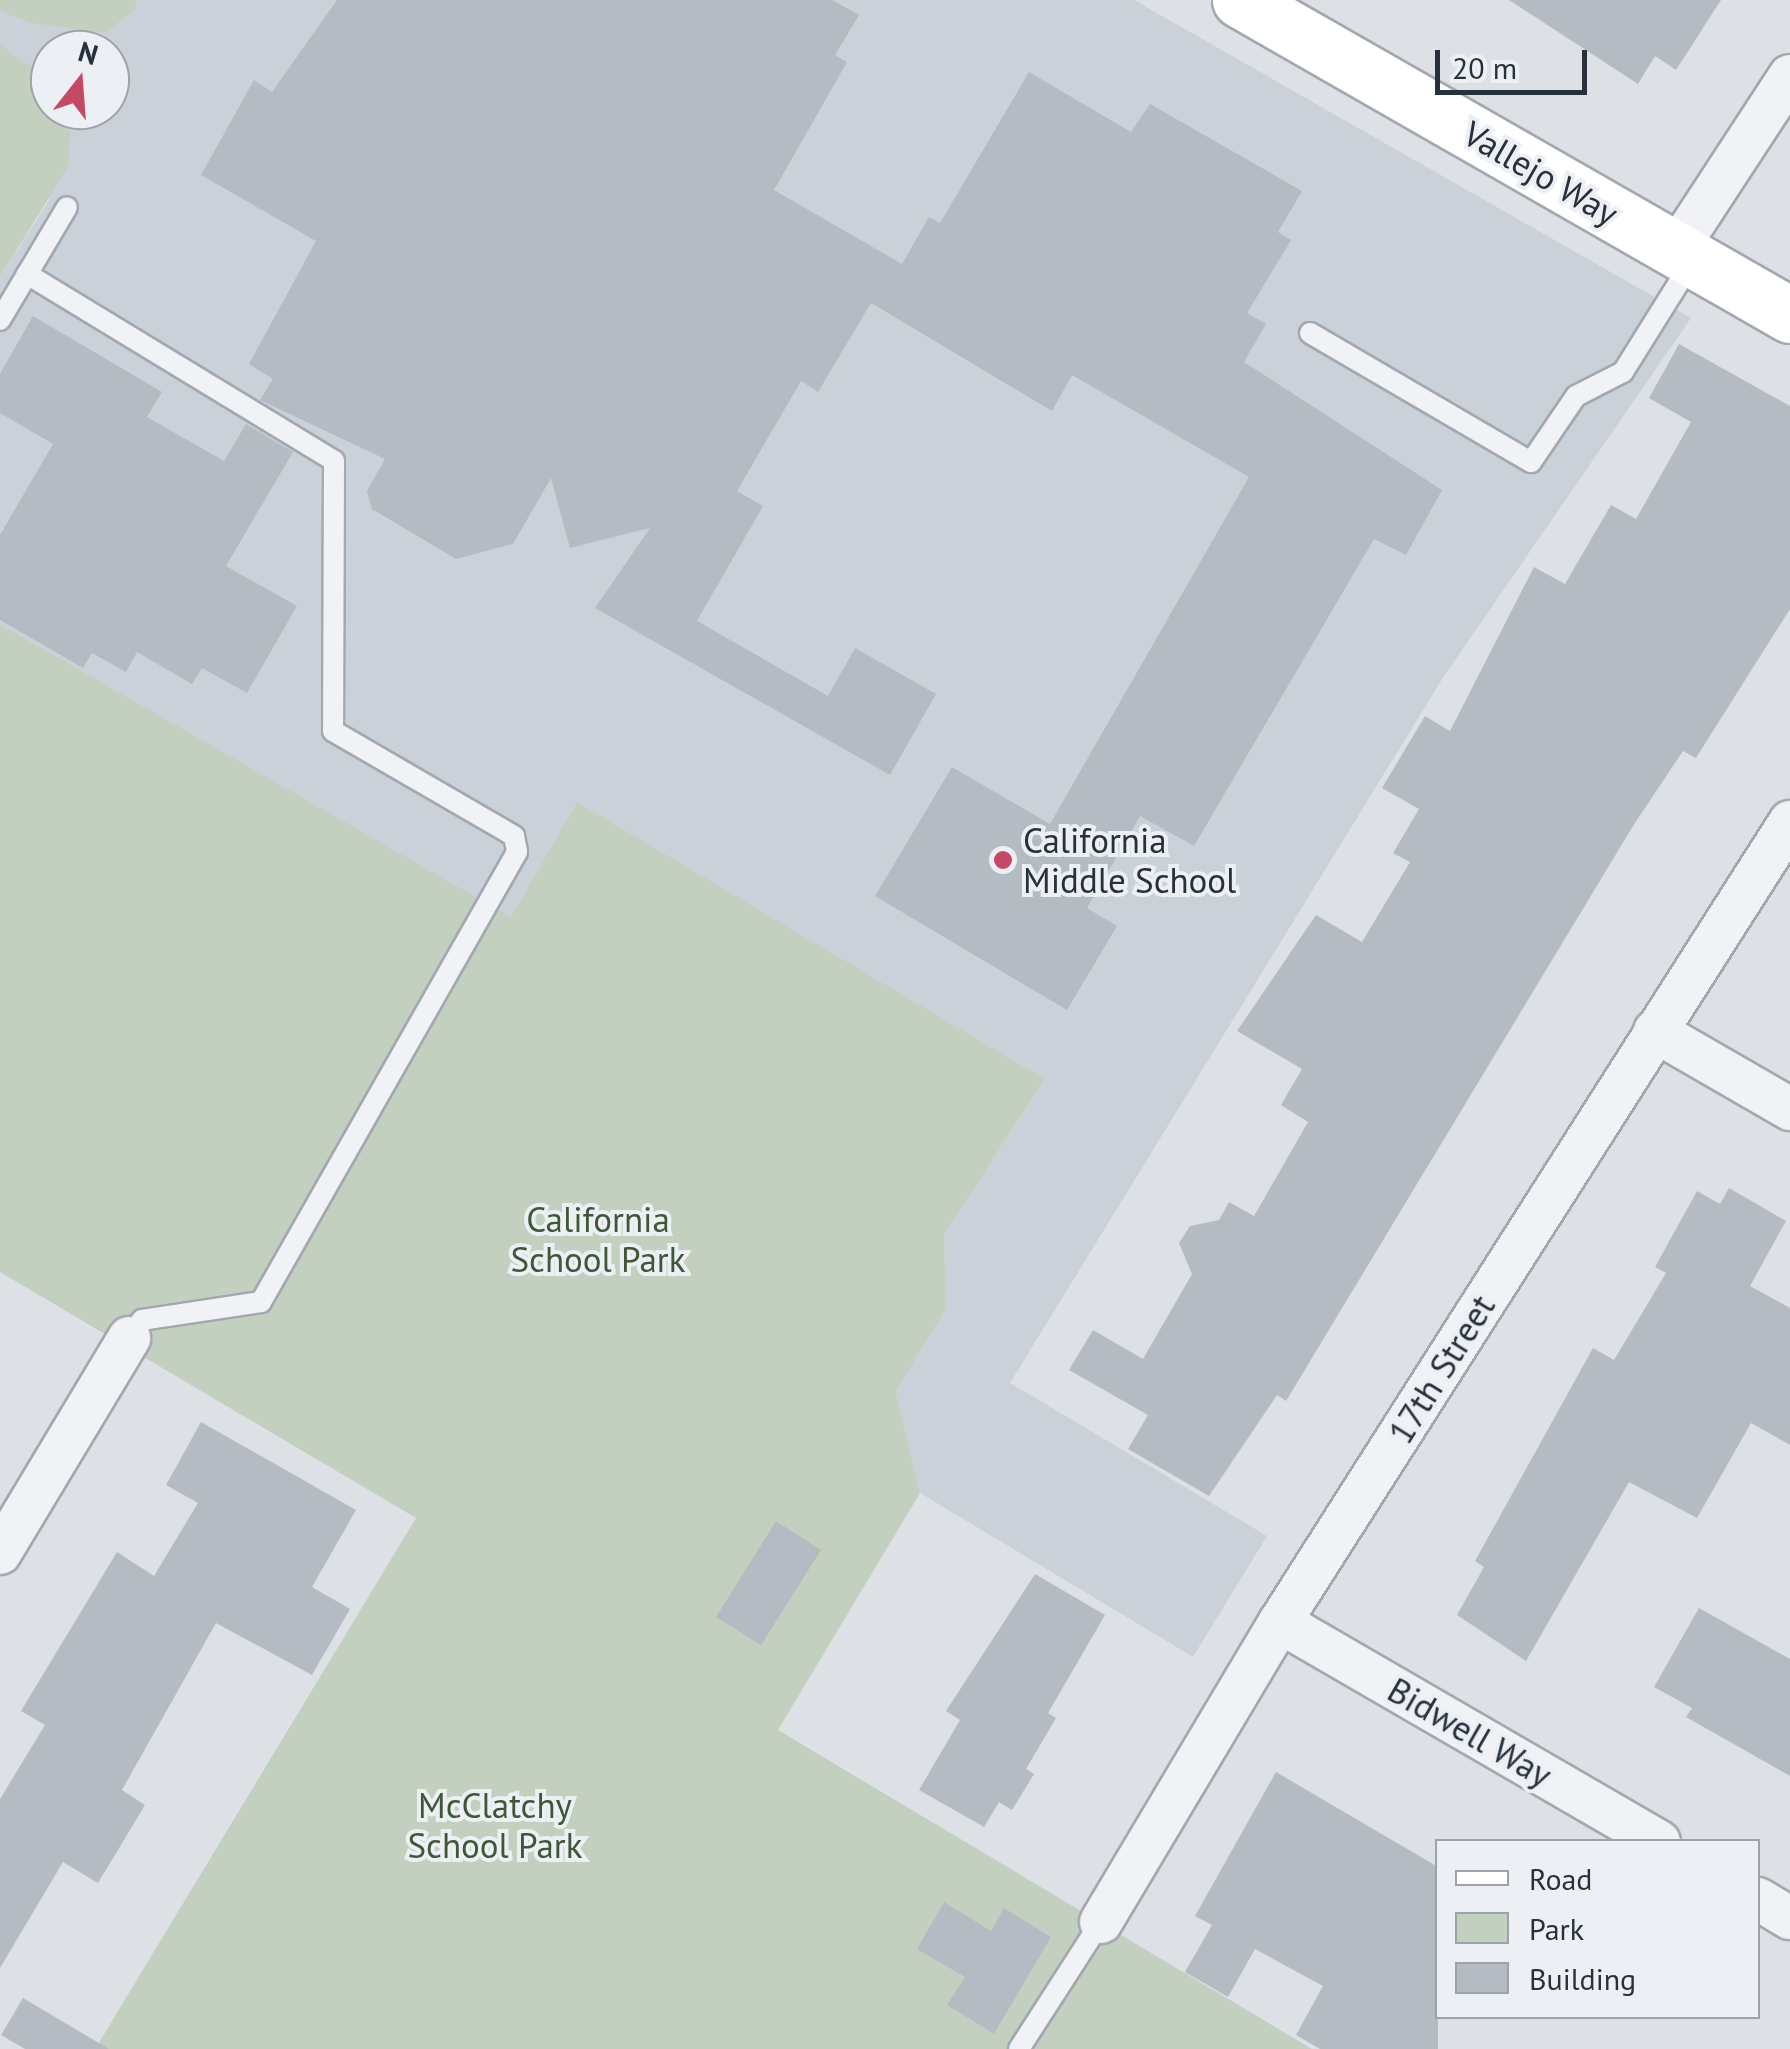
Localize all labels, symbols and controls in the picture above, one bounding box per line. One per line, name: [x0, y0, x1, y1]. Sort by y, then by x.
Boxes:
north arrow: [30, 30, 130, 130]
scale bar: [1440, 30, 1592, 92]
text: N: [74, 32, 103, 73]
text: 20 m: [1452, 48, 1517, 87]
street label: Vallejo Way: [1456, 112, 1626, 234]
place label: California Middle School: [1023, 819, 1236, 901]
marker: California Middle School: [992, 849, 1014, 871]
park label: California School Park: [511, 1198, 685, 1280]
street label: 17th Street: [1379, 1287, 1503, 1451]
street label: Bidwell Way: [1380, 1668, 1560, 1796]
park label: McClatchy School Park: [408, 1784, 582, 1866]
legend: [1435, 1839, 1760, 2019]
text: Road: [1529, 1859, 1593, 1898]
text: Park: [1529, 1909, 1584, 1948]
text: Building: [1529, 1959, 1636, 1998]

